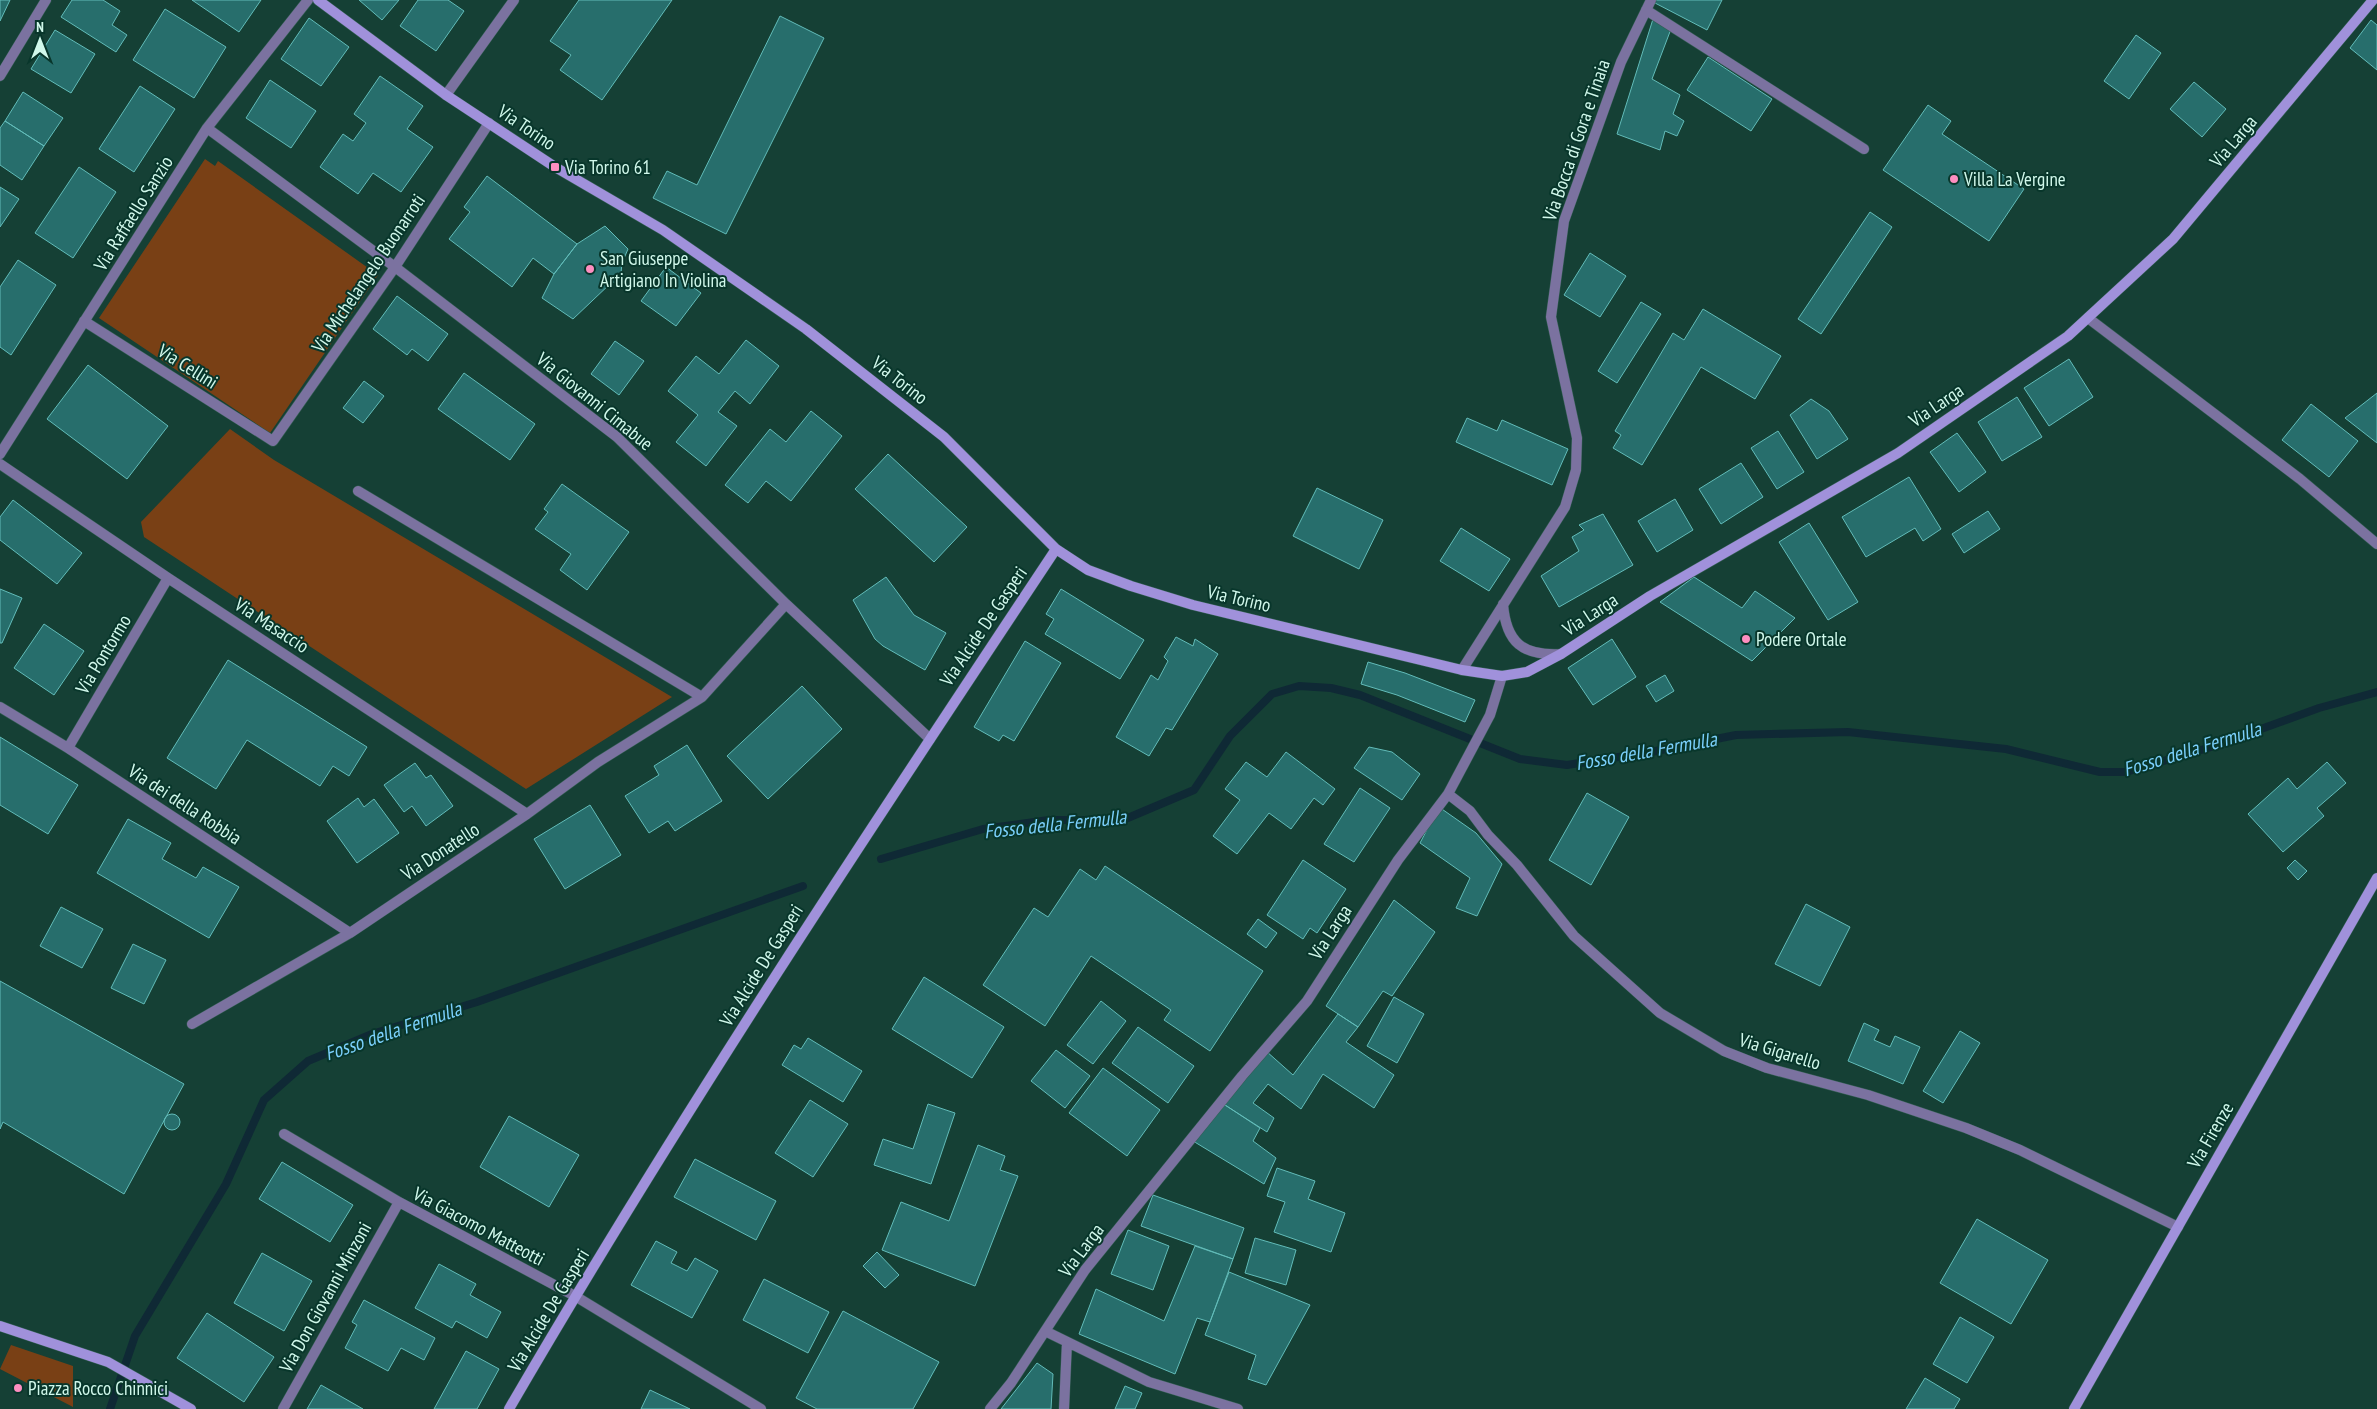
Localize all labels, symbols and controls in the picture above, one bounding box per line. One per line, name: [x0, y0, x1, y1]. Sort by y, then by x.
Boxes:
north arrow: [15, 15, 65, 65]
text: N: [36, 18, 44, 36]
street label: Via Bocca di Gora e Tinaia: [1537, 56, 1615, 225]
street label: Via Torino: [493, 98, 561, 155]
street label: Via Larga: [2204, 110, 2262, 173]
street label: Via Raffaello Sanzio: [88, 151, 178, 276]
place label: Via Torino 61: [564, 155, 651, 179]
marker: Via Torino 61: [549, 161, 561, 173]
place label: Villa La Vergine: [1963, 167, 2066, 191]
marker: Villa La Vergine: [1948, 173, 1960, 185]
street label: Via Michelangelo Buonarroti: [305, 189, 430, 358]
place label: San Giuseppe Artigiano In Violina: [600, 246, 726, 292]
marker: San Giuseppe Artigiano In Violina: [584, 263, 596, 275]
street label: Via Cellini: [153, 338, 222, 394]
street label: Via Giovanni Cimabue: [531, 346, 658, 455]
street label: Via Torino: [866, 350, 933, 409]
street label: Via Larga: [1903, 378, 1968, 433]
street label: Via Alcide De Gasperi: [934, 562, 1032, 691]
street label: Via Torino: [1204, 579, 1273, 617]
street label: Via Larga: [1557, 587, 1622, 641]
street label: Via Masaccio: [229, 592, 314, 658]
street label: Via Pontormo: [69, 610, 136, 699]
place label: Podere Ortale: [1756, 627, 1847, 651]
marker: Podere Ortale: [1740, 633, 1752, 645]
water label: Fosso della Fermulla: [2120, 715, 2265, 782]
water label: Fosso della Fermulla: [1573, 726, 1720, 776]
street label: Via dei della Robbia: [123, 758, 246, 850]
water label: Fosso della Fermulla: [983, 804, 1128, 844]
street label: Via Donatello: [395, 817, 484, 886]
street label: Via Alcide De Gasperi: [713, 900, 808, 1031]
street label: Via Larga: [1303, 900, 1357, 965]
water label: Fosso della Fermulla: [321, 995, 466, 1067]
street label: Via Gigarello: [1735, 1027, 1824, 1075]
street label: Via Firenze: [2181, 1098, 2239, 1173]
street label: Via Giacomo Matteotti: [408, 1181, 549, 1271]
street label: Via Don Giovanni Minzoni: [273, 1218, 376, 1377]
street label: Via Larga: [1053, 1219, 1109, 1282]
street label: Via Alcide De Gasperi: [501, 1244, 594, 1377]
place label: Piazza Rocco Chinnici: [28, 1376, 168, 1400]
marker: Piazza Rocco Chinnici: [12, 1382, 24, 1394]

